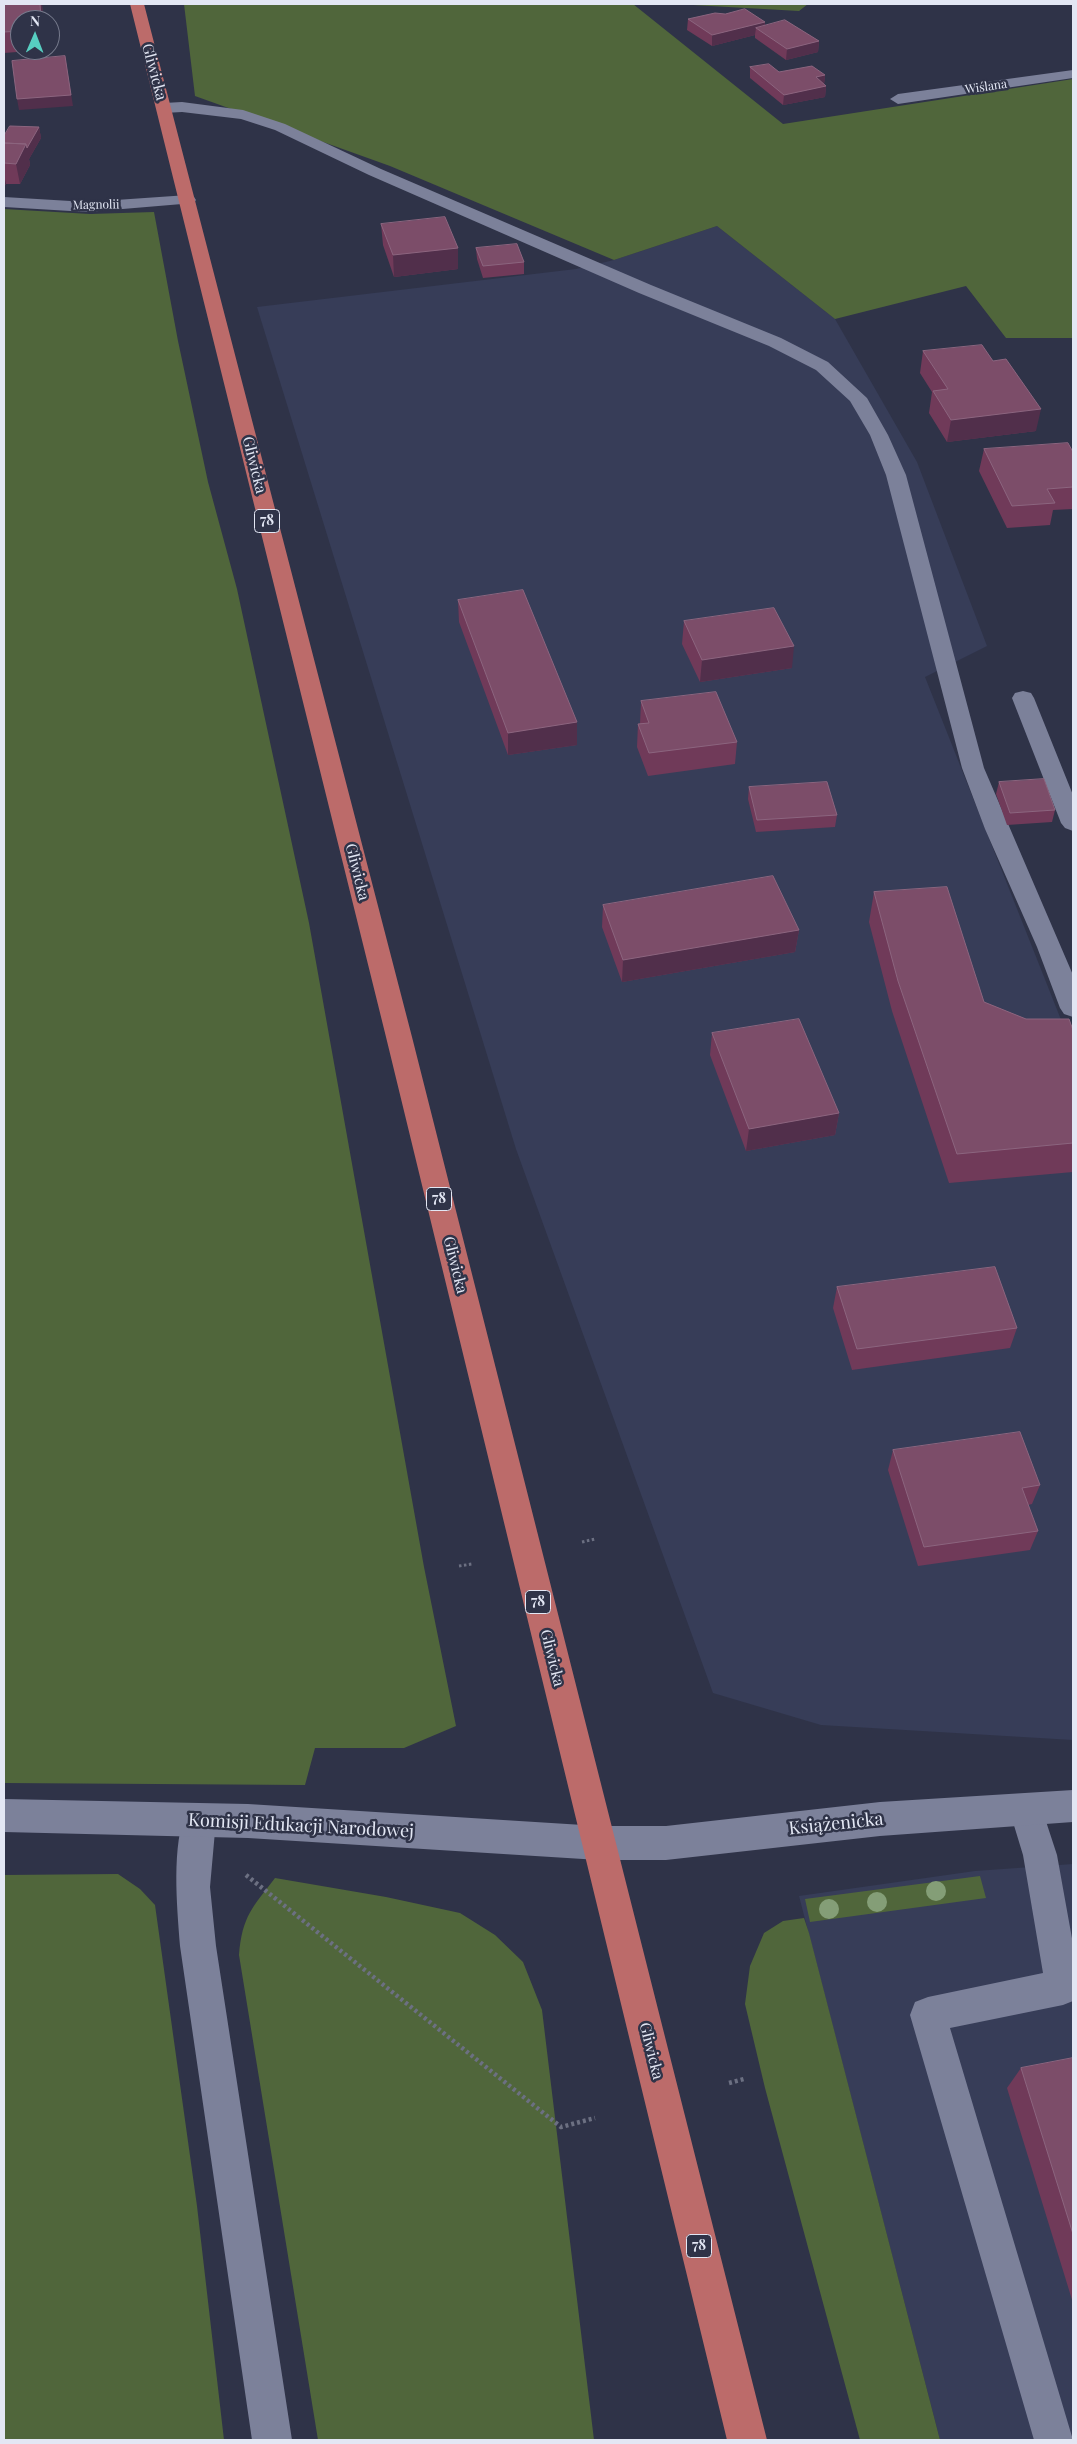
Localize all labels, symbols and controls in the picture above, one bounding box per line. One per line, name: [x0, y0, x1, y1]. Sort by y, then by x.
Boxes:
north arrow: [10, 10, 60, 60]
text: N: [30, 11, 40, 30]
street label: Gliwicka: [138, 42, 170, 102]
street label: Wiślana: [964, 77, 1008, 97]
street label: Magnolii: [72, 197, 120, 213]
street label: Gliwicka: [238, 435, 270, 495]
road number: 78: [254, 510, 280, 532]
street label: Gliwicka: [341, 842, 373, 902]
road number: 78: [426, 1188, 452, 1210]
street label: Gliwicka: [439, 1235, 471, 1295]
road number: 78: [526, 1590, 550, 1614]
street label: Gliwicka: [536, 1628, 568, 1688]
street label: Książenicka: [788, 1808, 884, 1840]
street label: Komisji Edukacji Narodowej: [188, 1809, 414, 1843]
street label: Gliwicka: [635, 2021, 667, 2081]
road number: 78: [686, 2234, 712, 2258]

